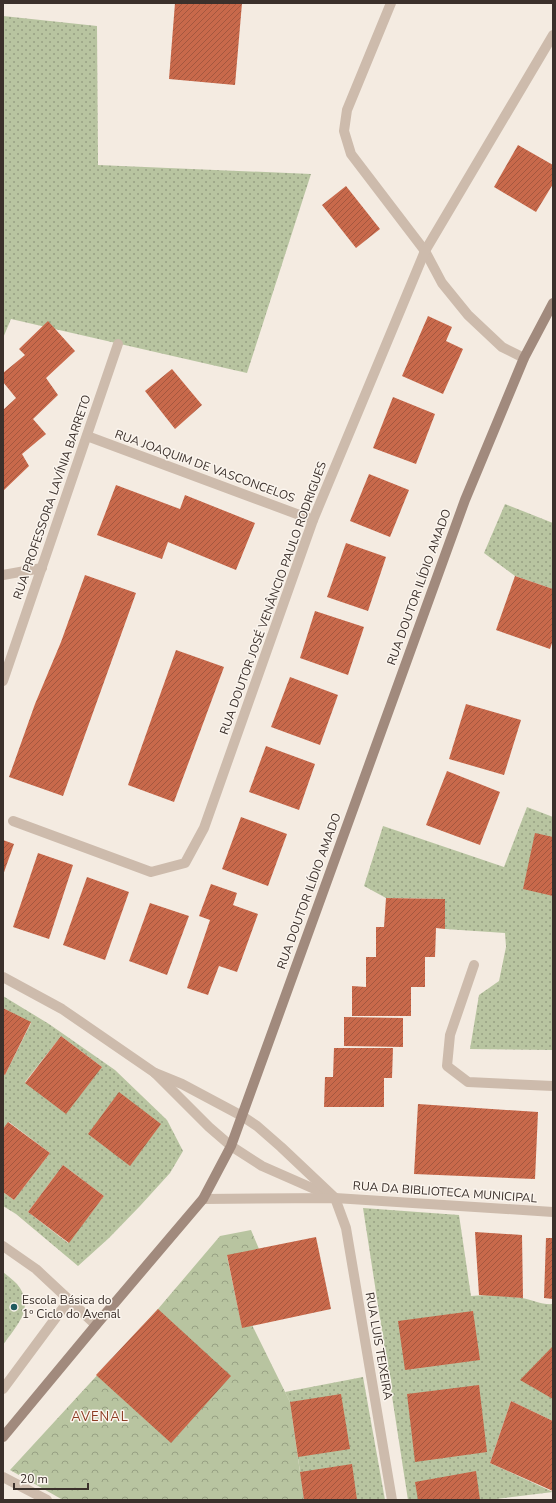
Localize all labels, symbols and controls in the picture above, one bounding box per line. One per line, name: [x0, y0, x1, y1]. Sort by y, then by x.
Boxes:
street label: RUA PROFESSORA LAVÍNIA BARRETO: [9, 393, 95, 601]
street label: RUA JOAQUIM DE VASCONCELOS: [113, 426, 297, 506]
street label: RUA DOUTOR JOSÉ VENÂNCIO PAULO RODRIGUES: [216, 459, 330, 737]
street label: RUA DOUTOR ILÍDIO AMADO: [383, 507, 455, 667]
street label: RUA DOUTOR ILÍDIO AMADO: [273, 811, 345, 971]
street label: RUA DA BIBLIOTECA MUNICIPAL: [352, 1178, 538, 1206]
street label: RUA LUIS TEIXEIRA: [362, 1291, 396, 1401]
place label: Escola Básica do 1º Ciclo do Avenal: [22, 1292, 121, 1322]
marker: Escola Básica do 1º Ciclo do Avenal: [9, 1302, 19, 1312]
district label: AVENAL: [71, 1408, 129, 1426]
scale bar: [14, 1465, 88, 1491]
text: 20 m: [20, 1471, 48, 1487]

